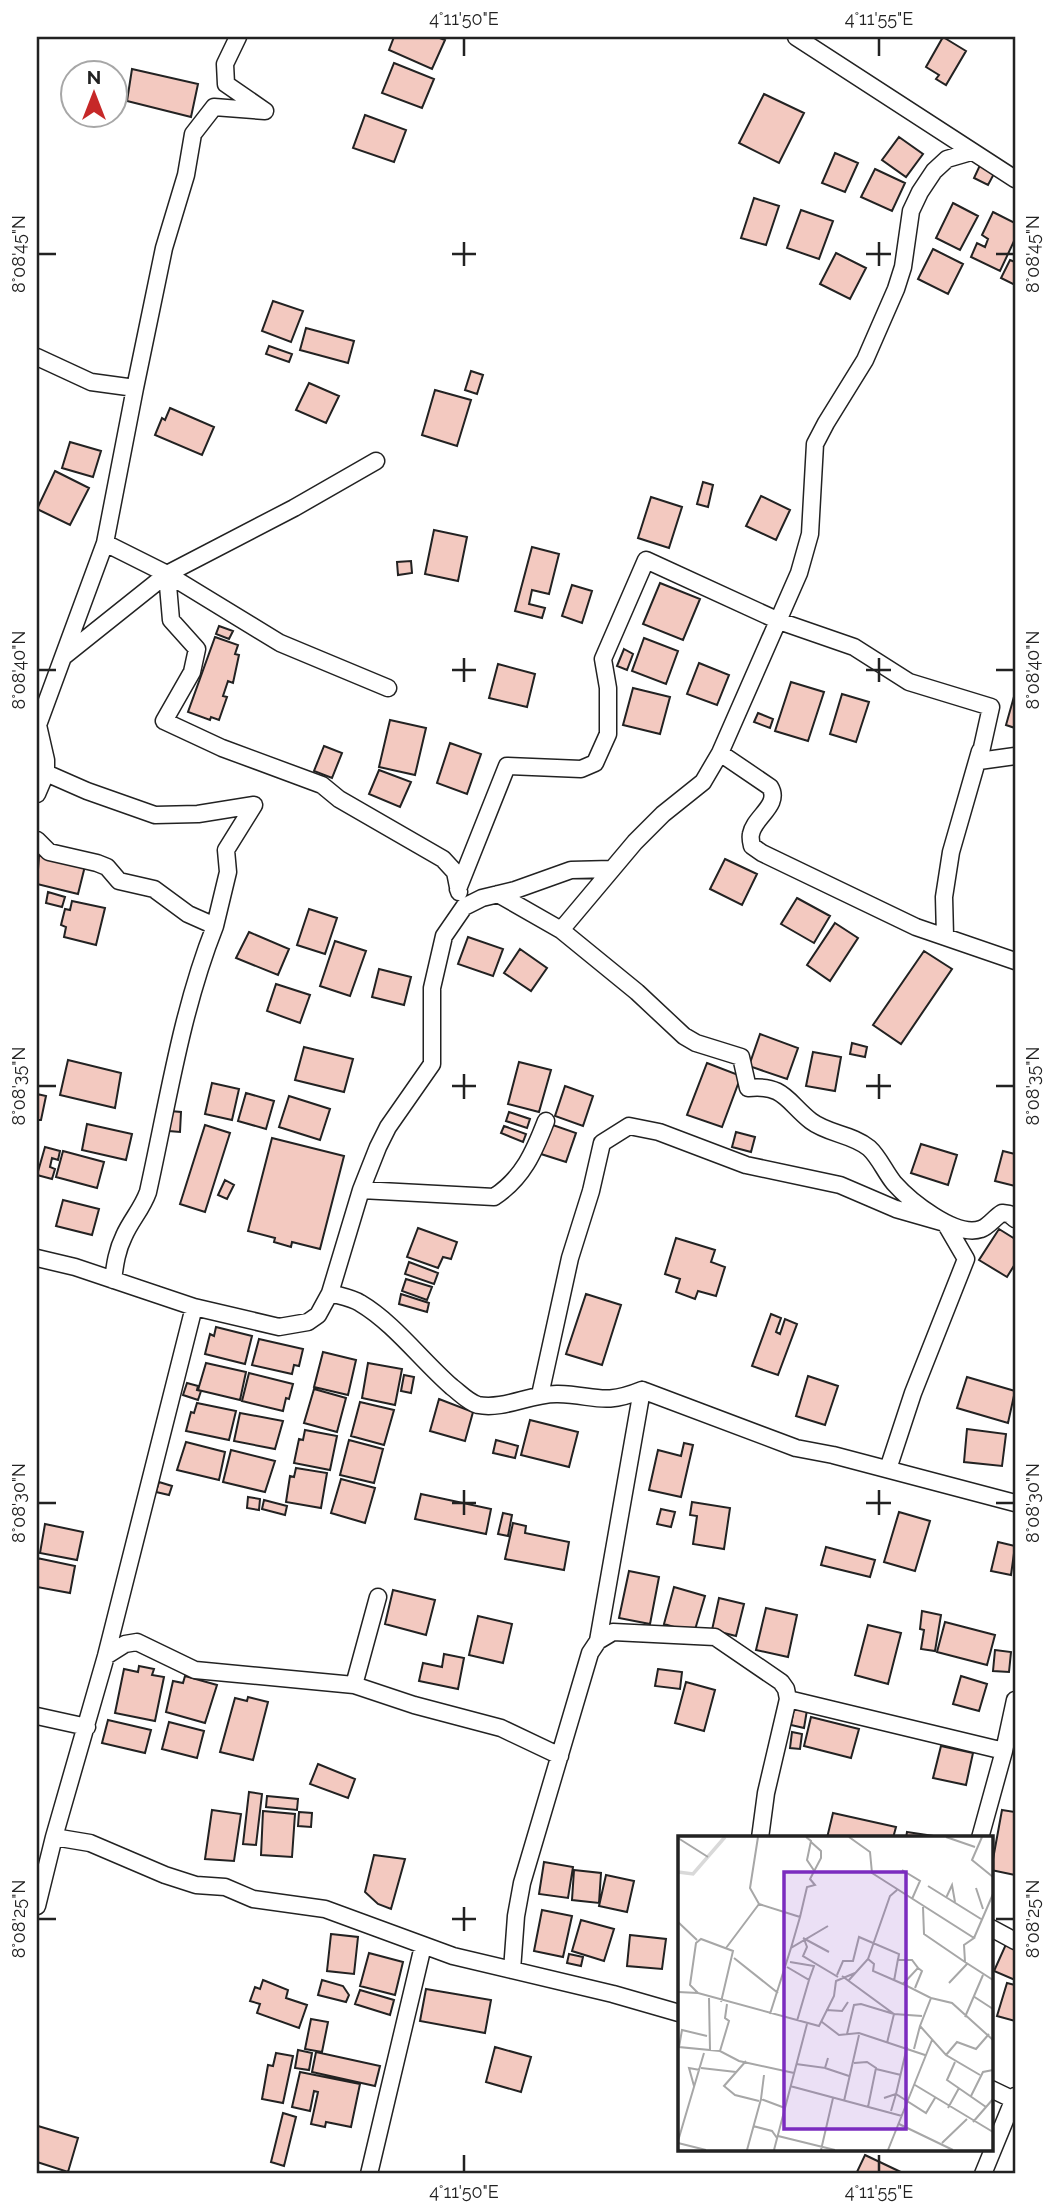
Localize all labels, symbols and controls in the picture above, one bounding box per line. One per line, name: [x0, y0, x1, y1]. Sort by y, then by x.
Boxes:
text: 4°11'50"E: [429, 8, 499, 29]
text: 4°11'55"E: [845, 8, 913, 29]
north arrow: [60, 60, 130, 130]
text: N: [87, 66, 101, 88]
text: 8°08'45"N: [8, 215, 29, 293]
text: 8°08'45"N: [1022, 215, 1043, 293]
text: 8°08'40"N: [8, 631, 29, 709]
text: 8°08'40"N: [1022, 631, 1043, 709]
text: 8°08'35"N: [8, 1047, 29, 1125]
text: 8°08'35"N: [1022, 1047, 1043, 1125]
text: 8°08'30"N: [8, 1463, 29, 1543]
text: 8°08'30"N: [1022, 1463, 1043, 1543]
inset map: [678, 1836, 992, 2152]
text: 8°08'25"N: [8, 1880, 29, 1958]
text: 8°08'25"N: [1022, 1880, 1043, 1958]
text: 4°11'50"E: [429, 2181, 499, 2202]
text: 4°11'55"E: [845, 2181, 913, 2202]

